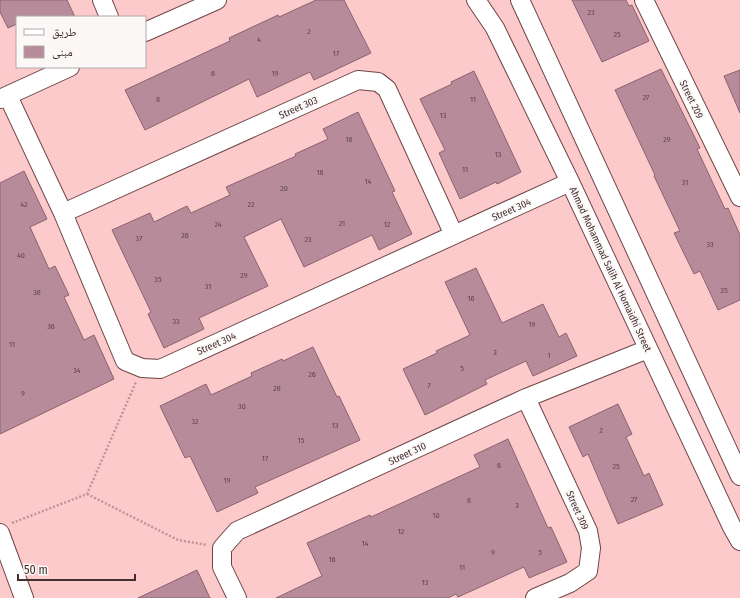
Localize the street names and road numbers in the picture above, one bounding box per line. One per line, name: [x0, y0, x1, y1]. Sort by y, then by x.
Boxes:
street label: Street 209: [677, 78, 706, 121]
street label: Street 303: [277, 94, 320, 122]
street label: Ahmad Mohammad Salih Al Homaidhi Street: [566, 185, 654, 354]
street label: Street 304: [490, 196, 533, 224]
street label: Street 304: [195, 330, 238, 358]
street label: Street 310: [387, 440, 428, 468]
street label: Street 309: [563, 489, 591, 532]

